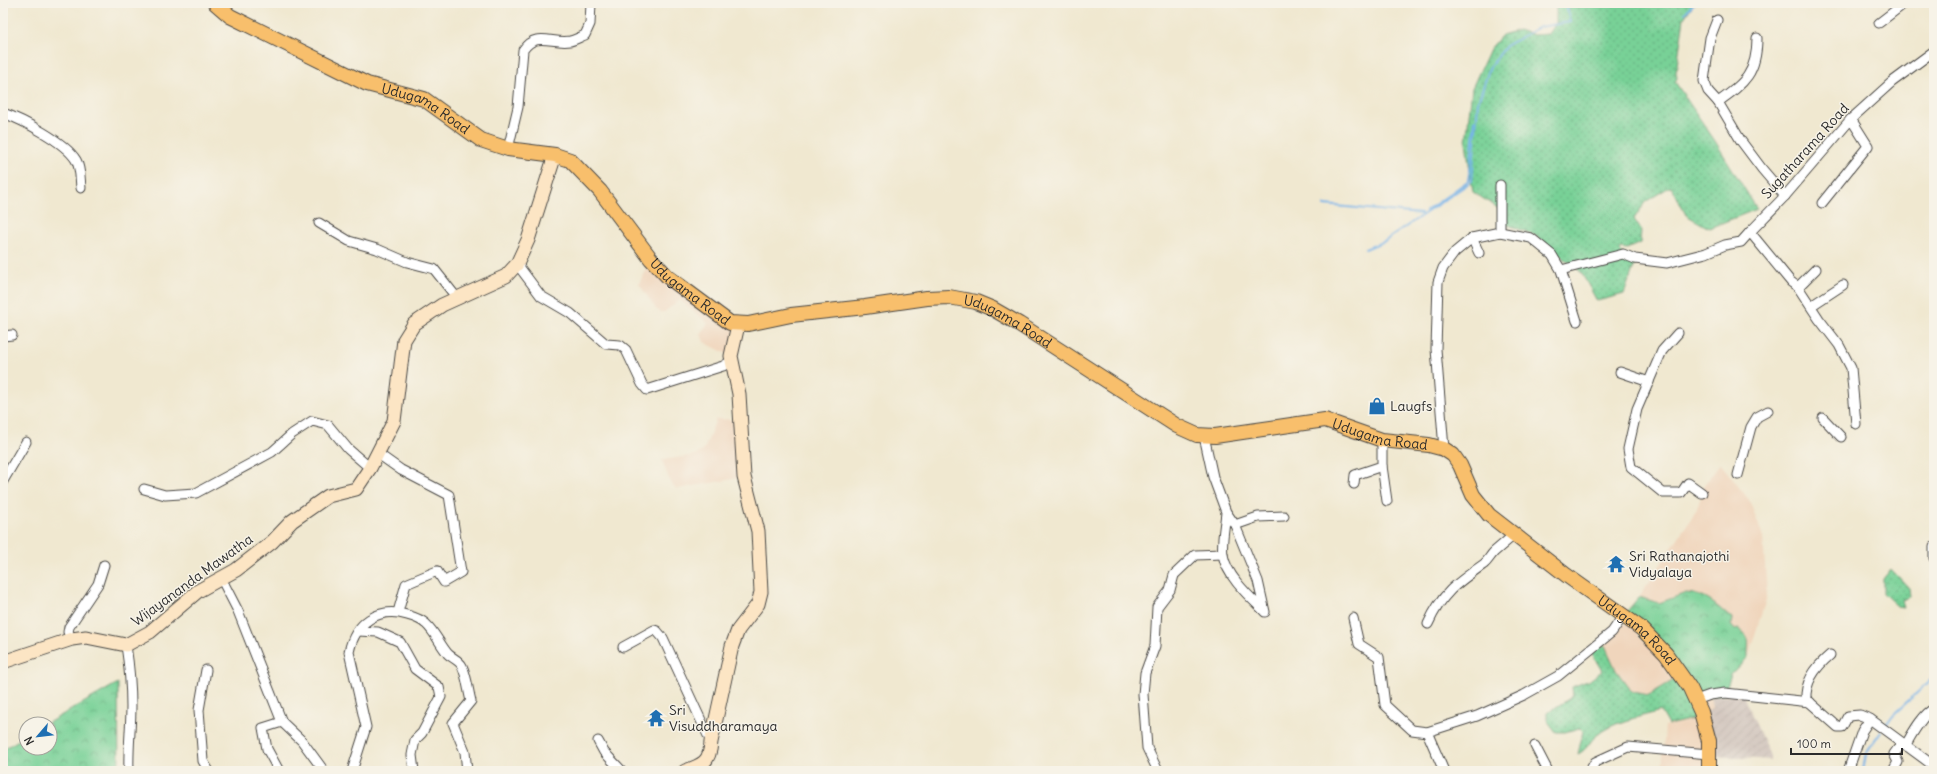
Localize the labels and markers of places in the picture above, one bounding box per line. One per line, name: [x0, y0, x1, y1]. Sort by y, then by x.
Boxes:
shop icon: Laugfs: [1367, 396, 1387, 416]
place label: Laugfs: [1390, 397, 1432, 415]
place label: Sri Rathanajothi Vidyalaya: [1629, 547, 1730, 581]
temple icon: Sri Rathanajothi Vidyalaya: [1606, 554, 1626, 574]
place label: Sri Visuddharamaya: [669, 701, 778, 735]
temple icon: Sri Visuddharamaya: [646, 708, 666, 728]

